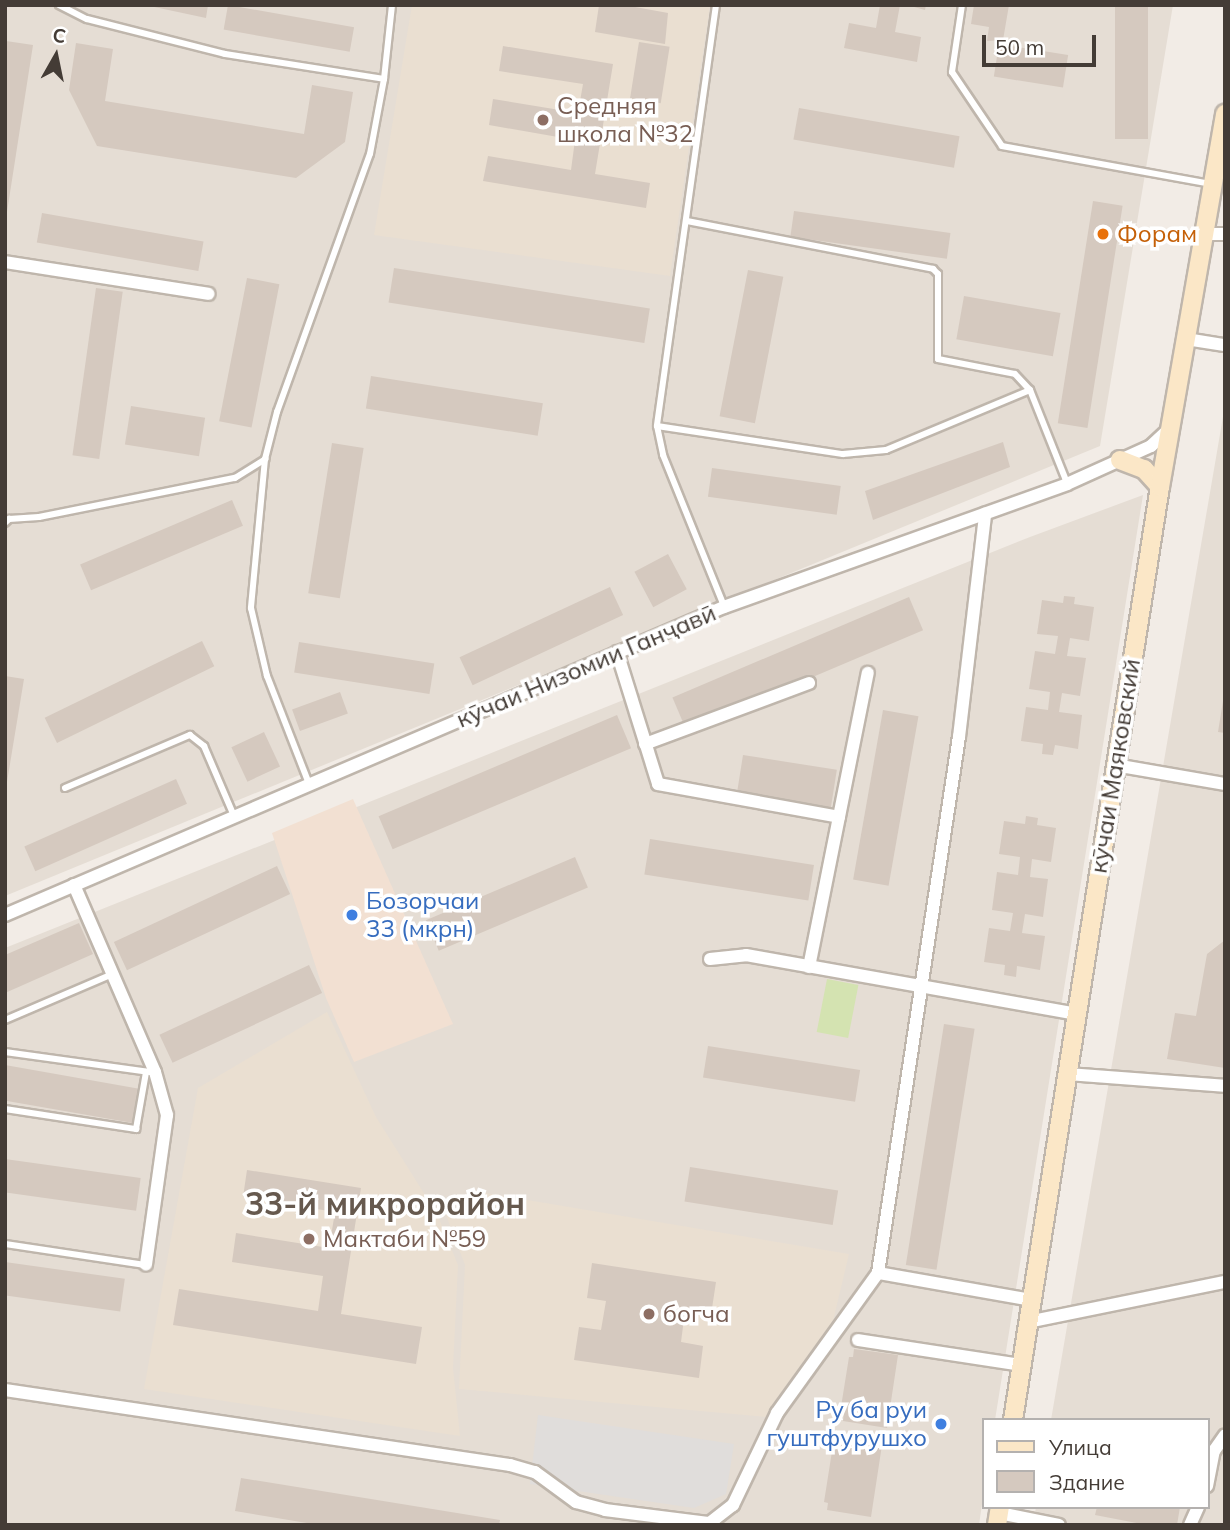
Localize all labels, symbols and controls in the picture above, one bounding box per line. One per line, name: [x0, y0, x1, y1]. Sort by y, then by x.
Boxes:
north arrow: [21, 21, 91, 91]
scale bar: [985, 21, 1099, 65]
text: С: [51, 22, 68, 48]
text: 50 m: [995, 34, 1044, 60]
place label: Средняя школа №32: [557, 92, 693, 148]
marker: Средняя школа №32: [535, 112, 551, 128]
place label: Форам: [1117, 220, 1197, 248]
marker: Форам: [1095, 226, 1111, 242]
street label: кӯчаи Низомии Ганҷавӣ: [452, 598, 720, 734]
street label: кӯчаи Маяковский: [1084, 657, 1146, 875]
place label: Бозорчаи 33 (мкрн): [366, 887, 479, 943]
marker: Бозорчаи 33 (мкрн): [344, 907, 360, 923]
district label: 33-й микрорайон: [245, 1184, 525, 1222]
place label: Мактаби №59: [323, 1225, 486, 1253]
marker: Мактаби №59: [301, 1231, 317, 1247]
place label: богча: [663, 1300, 730, 1328]
marker: богча: [641, 1306, 657, 1322]
place label: Ру ба руи гуштфурушхо: [766, 1396, 927, 1452]
marker: Ру ба руи гуштфурушхо: [933, 1416, 949, 1432]
legend: [982, 1418, 1209, 1509]
text: Улица: [1049, 1434, 1112, 1460]
text: Здание: [1049, 1469, 1125, 1495]

